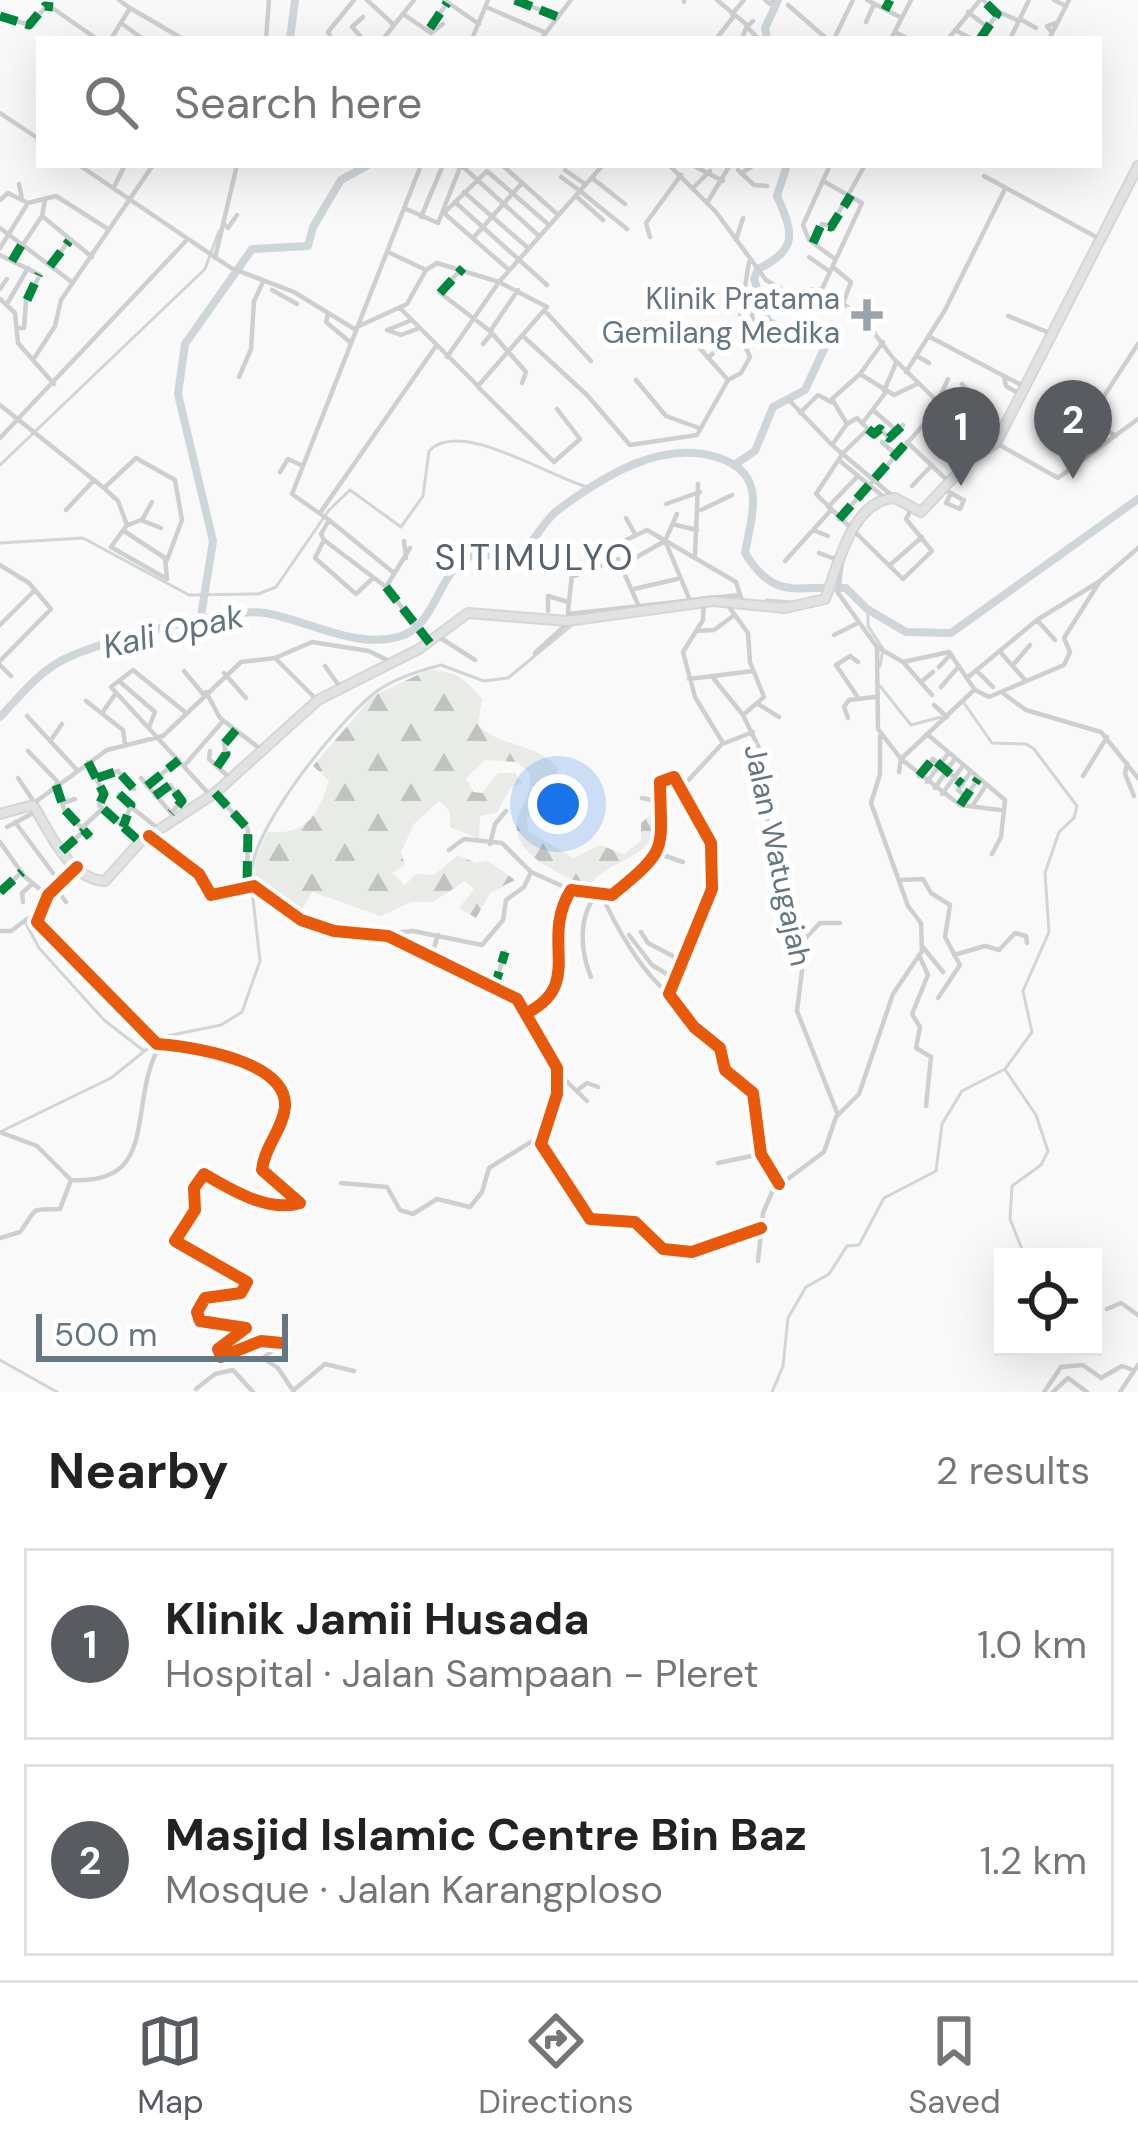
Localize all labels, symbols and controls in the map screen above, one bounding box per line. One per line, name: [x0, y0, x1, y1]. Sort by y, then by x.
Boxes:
search box: [36, 36, 1102, 168]
icon: search: [78, 69, 144, 135]
text: Search here: [174, 73, 422, 132]
place label: Klinik Pratama Gemilang Medika: [602, 279, 840, 352]
marker: Klinik Pratama Gemilang Medika: [851, 299, 883, 331]
pin: 2: [1034, 380, 1112, 479]
pin: 1: [922, 387, 1000, 486]
district label: SITIMULYO: [434, 534, 636, 581]
water label: Kali Opak: [98, 594, 248, 668]
street label: Jalan Watugajah: [735, 740, 821, 970]
your location: [528, 774, 588, 834]
map controls: [994, 1248, 1102, 1356]
button: locate: [994, 1248, 1102, 1356]
scale bar: [36, 1308, 288, 1361]
text: 500 m: [54, 1313, 157, 1356]
text: Nearby: [48, 1437, 229, 1504]
text: 2 results: [936, 1445, 1090, 1496]
text: Klinik Jamii Husada: [165, 1589, 590, 1648]
text: 1: [83, 1619, 97, 1670]
text: 1.0 km: [977, 1619, 1087, 1670]
text: Hospital · Jalan Sampaan - Pleret: [165, 1648, 759, 1699]
text: Masjid Islamic Centre Bin Baz: [165, 1805, 807, 1864]
text: 2: [79, 1835, 101, 1886]
text: 1.2 km: [980, 1835, 1087, 1886]
text: Mosque · Jalan Karangploso: [165, 1864, 663, 1915]
tab: Map: [137, 2008, 204, 2123]
tab: Directions: [478, 2008, 634, 2123]
tab: Saved: [908, 2008, 1001, 2123]

